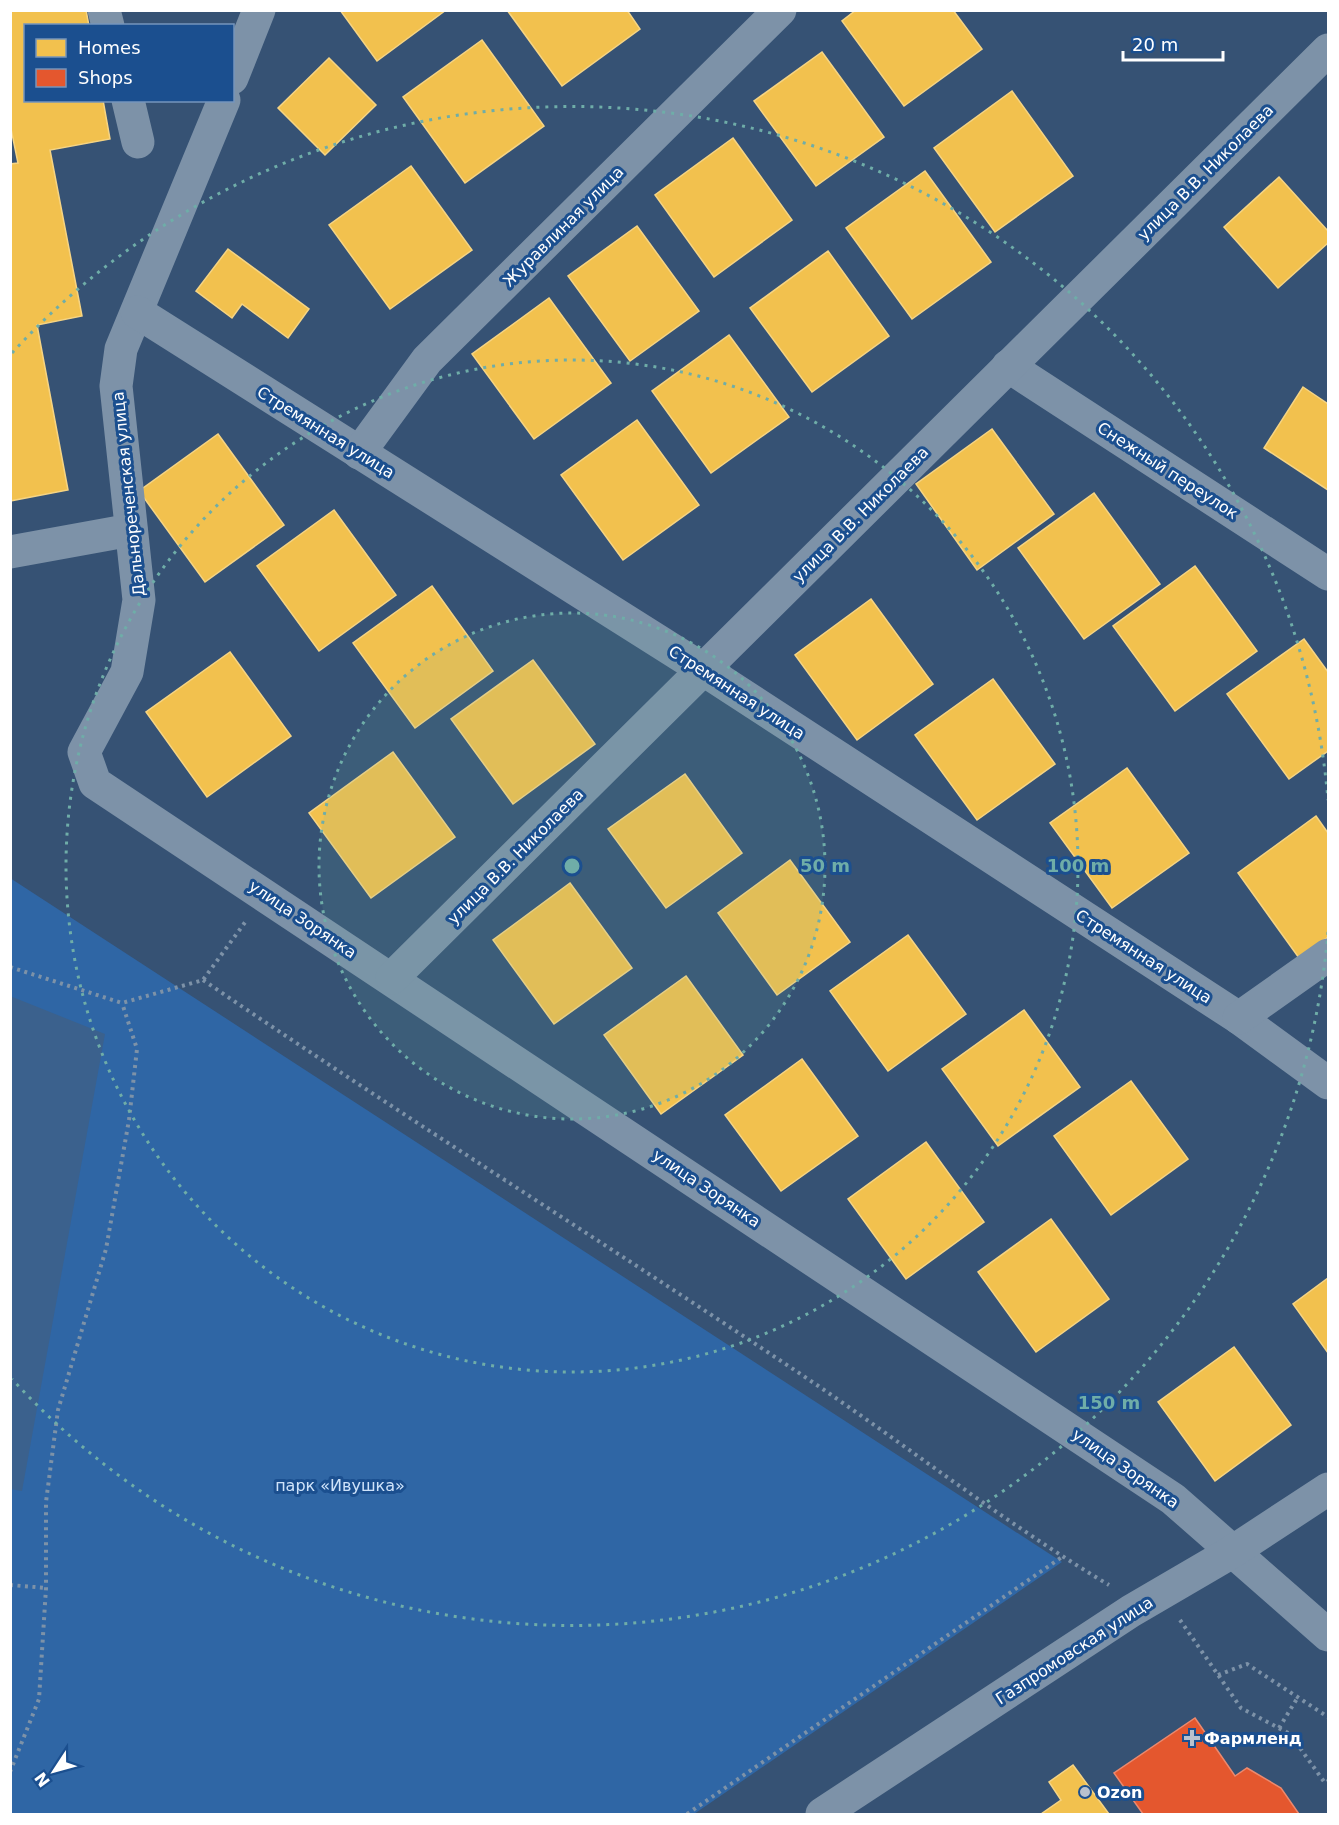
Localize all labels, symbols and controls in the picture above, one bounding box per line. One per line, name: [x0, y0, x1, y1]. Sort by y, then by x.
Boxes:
legend: [24, 24, 234, 102]
scale bar: [1123, 24, 1224, 62]
text: 20 m: [1132, 34, 1178, 55]
text: Homes: [78, 37, 141, 58]
text: Shops: [78, 67, 133, 88]
street label: улица В.В. Николаева: [1134, 101, 1277, 244]
street label: Журавлиная улица: [499, 162, 628, 291]
street label: Стремянная улица: [254, 382, 398, 482]
street label: Дальнореченская улица: [108, 391, 149, 597]
street label: Снежный переулок: [1094, 418, 1242, 523]
street label: улица В.В. Николаева: [789, 443, 932, 586]
street label: Стремянная улица: [665, 641, 808, 744]
street label: улица В.В. Николаева: [444, 785, 587, 928]
text: 50 m: [800, 855, 850, 876]
text: 100 m: [1047, 855, 1109, 876]
centre of rings: [562, 856, 582, 876]
street label: улица Зорянка: [245, 876, 360, 962]
street label: Стремянная улица: [1072, 905, 1215, 1008]
street label: улица Зорянка: [649, 1145, 764, 1231]
text: 150 m: [1078, 1392, 1140, 1413]
street label: улица Зорянка: [1069, 1425, 1183, 1512]
park label: парк «Ивушка»: [275, 1476, 405, 1495]
street label: Газпромовская улица: [992, 1592, 1156, 1708]
place label: Фармленд: [1204, 1729, 1302, 1748]
marker: Фармленд: [1185, 1731, 1199, 1745]
north arrow: [24, 1741, 84, 1801]
text: N: [31, 1769, 54, 1791]
place label: Ozon: [1097, 1783, 1142, 1802]
marker: Ozon: [1078, 1785, 1092, 1799]

